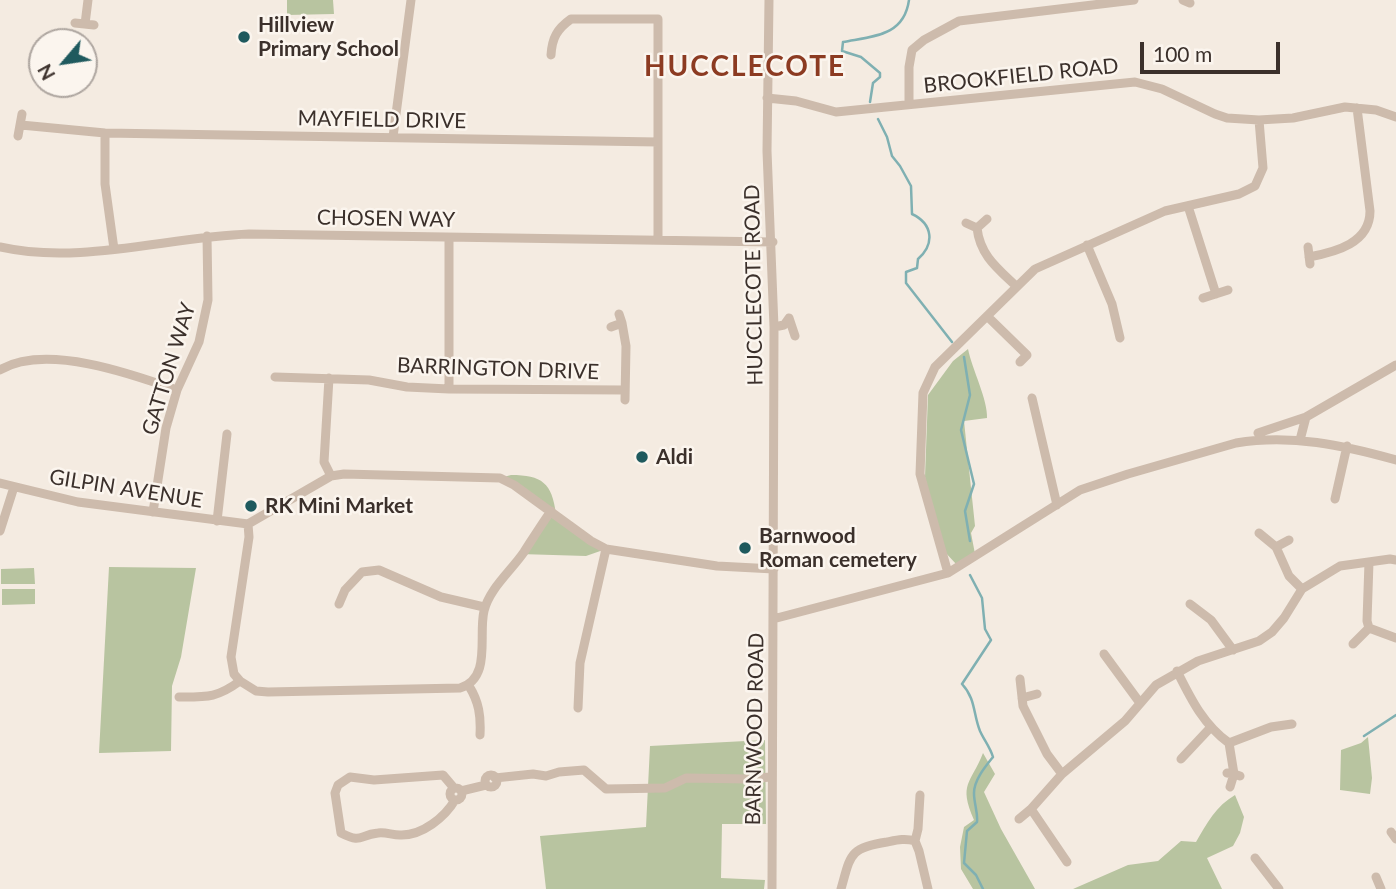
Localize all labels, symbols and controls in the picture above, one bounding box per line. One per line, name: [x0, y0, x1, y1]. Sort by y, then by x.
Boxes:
place label: Hillview Primary School: [258, 12, 399, 62]
north arrow: [28, 28, 98, 98]
scale bar: [1144, 28, 1284, 72]
marker: Hillview Primary School: [236, 29, 252, 45]
text: 100 m: [1153, 41, 1212, 66]
district label: HUCCLECOTE: [645, 50, 845, 84]
street label: BROOKFIELD ROAD: [922, 53, 1120, 99]
text: N: [32, 60, 60, 84]
street label: MAYFIELD DRIVE: [297, 106, 467, 134]
street label: HUCCLECOTE ROAD: [740, 184, 768, 386]
street label: CHOSEN WAY: [317, 205, 455, 233]
street label: GATTON WAY: [137, 300, 201, 438]
street label: BARRINGTON DRIVE: [396, 353, 600, 385]
place label: Aldi: [656, 444, 693, 470]
marker: Aldi: [634, 449, 650, 465]
street label: GILPIN AVENUE: [48, 464, 204, 514]
place label: RK Mini Market: [265, 493, 413, 519]
marker: RK Mini Market: [243, 498, 259, 514]
place label: Barnwood Roman cemetery: [759, 523, 917, 573]
marker: Barnwood Roman cemetery: [737, 540, 753, 556]
street label: BARNWOOD ROAD: [741, 632, 769, 826]

